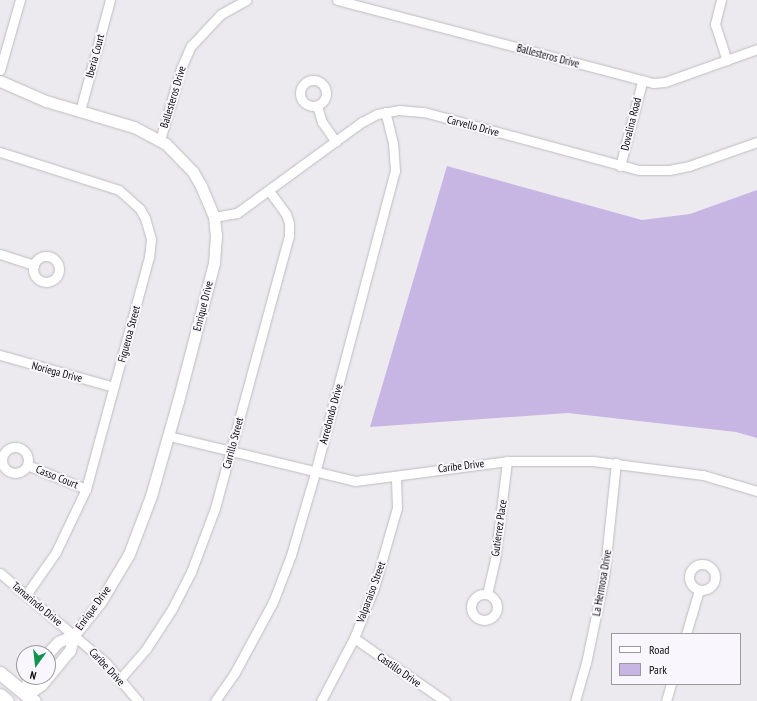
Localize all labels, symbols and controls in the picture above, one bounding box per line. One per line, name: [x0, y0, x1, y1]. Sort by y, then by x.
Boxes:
street label: Iberia Court: [83, 33, 107, 79]
street label: Ballesteros Drive: [515, 41, 581, 71]
street label: Ballesteros Drive: [157, 64, 189, 130]
street label: Dovalina Road: [618, 96, 644, 152]
street label: Carvello Drive: [446, 113, 500, 139]
street label: Enrique Drive: [190, 279, 216, 333]
street label: Figueroa Street: [115, 304, 143, 364]
street label: Noriega Drive: [30, 359, 84, 385]
street label: Arredondo Drive: [317, 382, 345, 446]
street label: Carrillo Street: [220, 416, 246, 470]
street label: Caribe Drive: [437, 457, 485, 475]
street label: Casso Court: [34, 463, 80, 491]
street label: Gutierrez Place: [488, 499, 510, 557]
street label: La Hermosa Drive: [590, 549, 614, 617]
street label: Valparaiso Street: [354, 560, 388, 624]
street label: Tamarindo Drive: [9, 579, 65, 629]
street label: Enrique Drive: [73, 583, 113, 633]
legend: [611, 633, 741, 685]
text: Road: [649, 642, 669, 657]
north arrow: [16, 645, 56, 685]
street label: Caribe Drive: [86, 646, 128, 688]
street label: Castillo Drive: [374, 650, 424, 690]
text: Park: [649, 662, 667, 677]
text: N: [28, 668, 38, 683]

